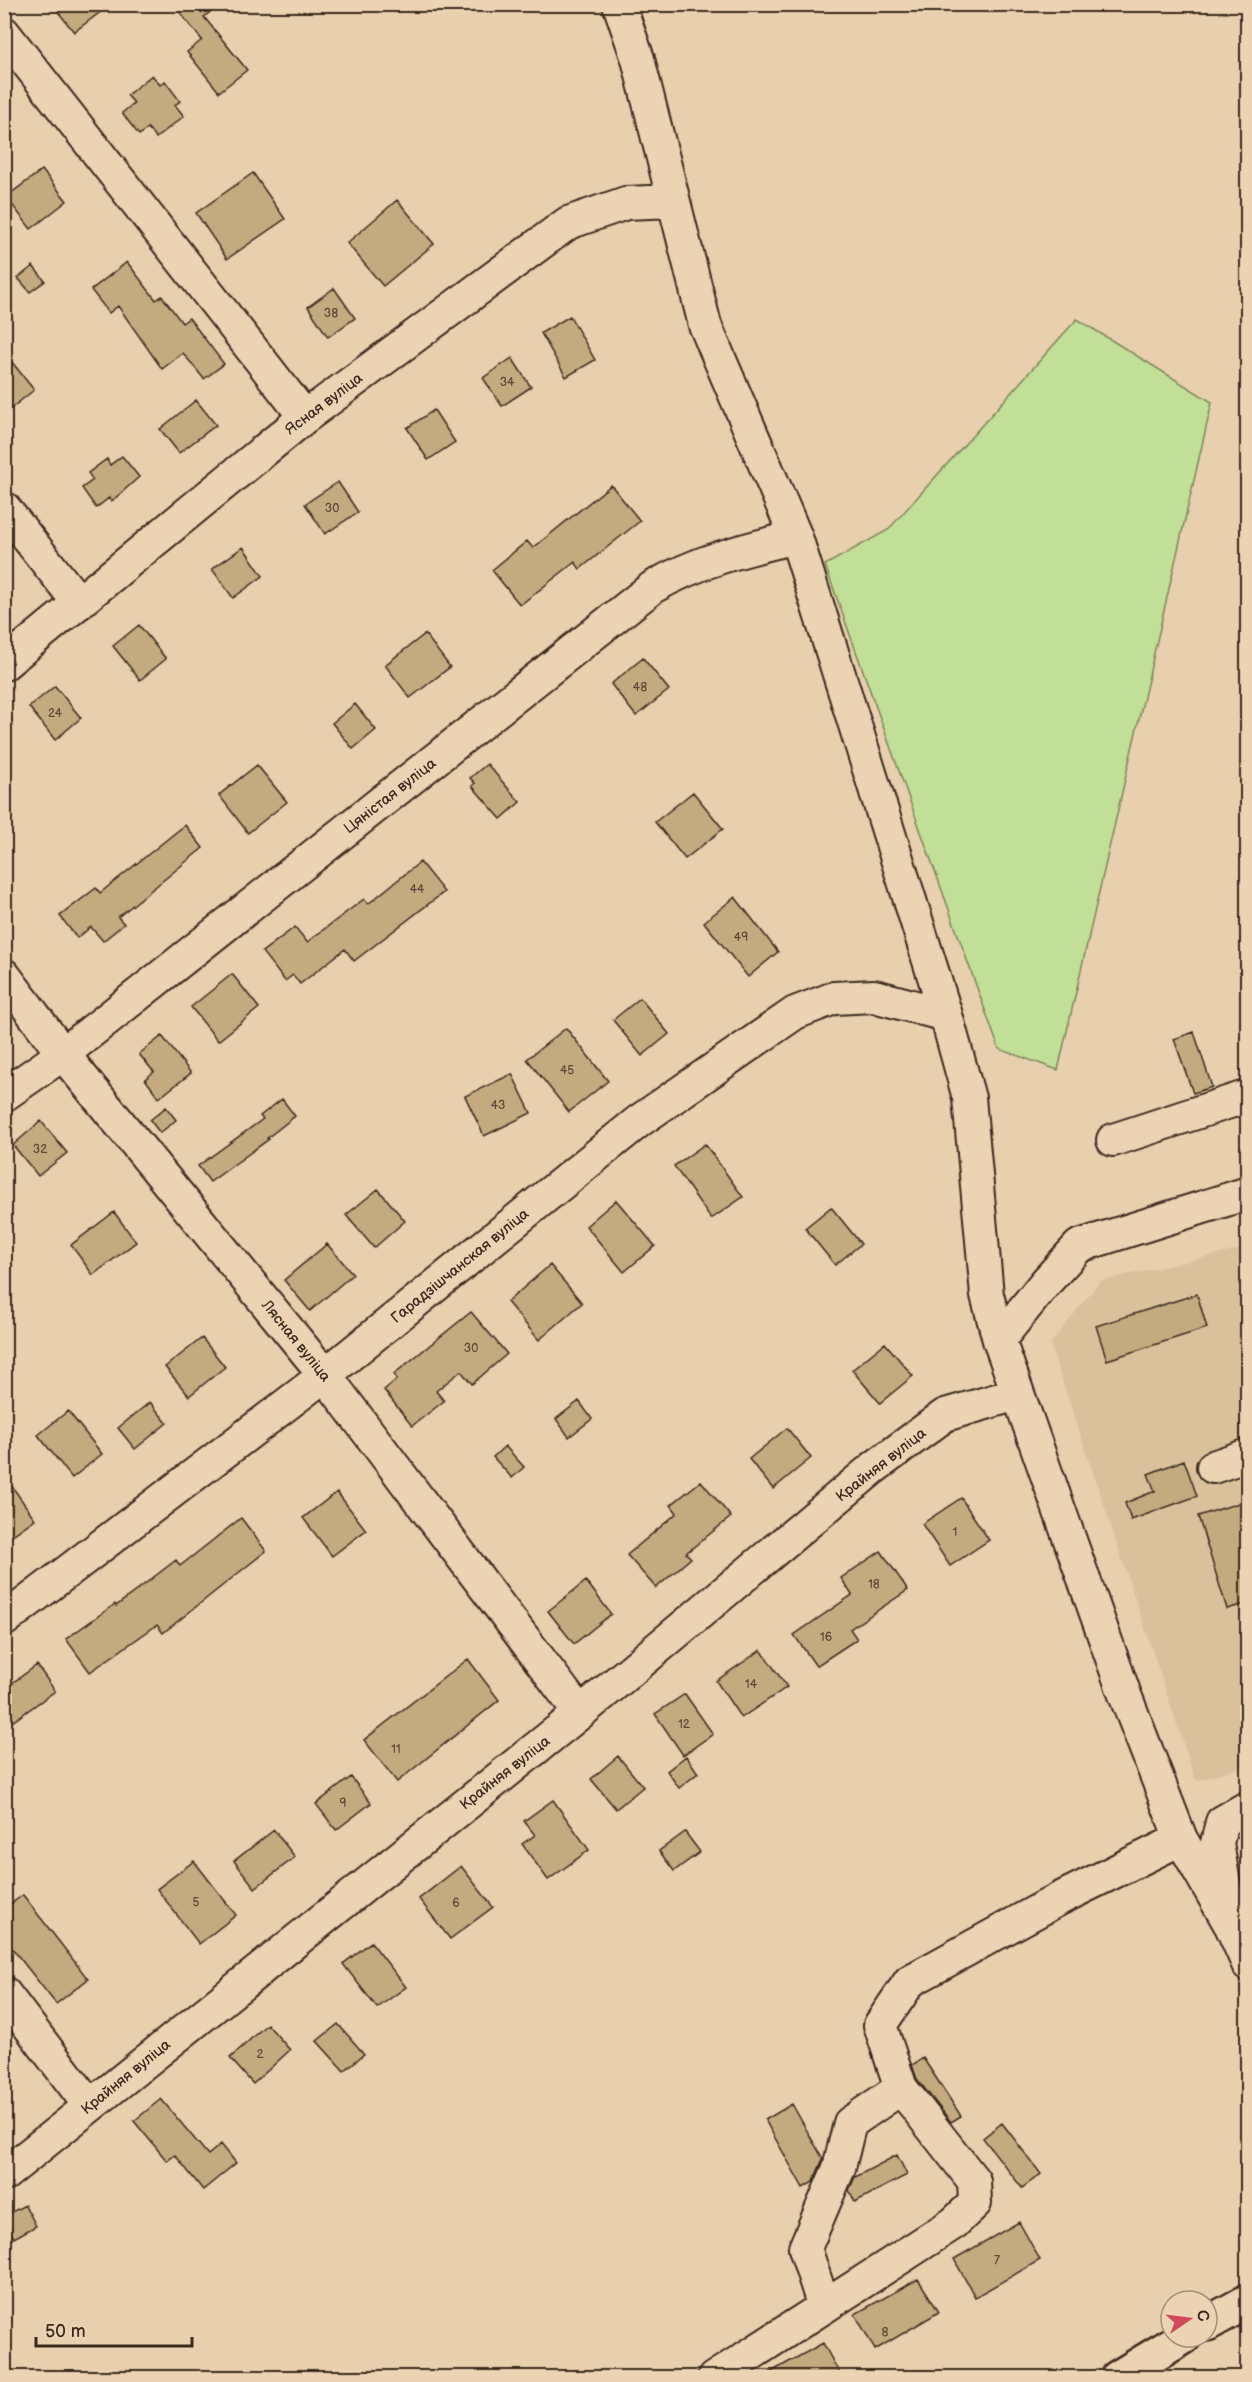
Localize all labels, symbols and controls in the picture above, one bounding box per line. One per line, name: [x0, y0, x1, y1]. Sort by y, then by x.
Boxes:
house number: 38: [324, 306, 338, 321]
street label: Ясная вуліца: [281, 369, 367, 439]
house number: 34: [500, 375, 515, 390]
house number: 30: [325, 501, 339, 516]
house number: 48: [633, 680, 647, 695]
house number: 24: [48, 706, 63, 721]
street label: Цяністая вуліца: [340, 754, 440, 838]
house number: 44: [410, 882, 425, 897]
house number: 49: [734, 930, 748, 945]
house number: 45: [560, 1063, 574, 1078]
house number: 43: [491, 1098, 505, 1113]
house number: 32: [33, 1142, 47, 1157]
street label: Гарадзішчанская вуліца: [387, 1204, 533, 1328]
street label: Лясная вуліца: [257, 1296, 335, 1386]
house number: 30: [464, 1341, 478, 1356]
street label: Крайняя вуліца: [832, 1424, 930, 1506]
house number: 1: [953, 1525, 957, 1540]
house number: 18: [868, 1577, 880, 1592]
house number: 16: [820, 1630, 832, 1645]
house number: 14: [745, 1677, 758, 1692]
house number: 12: [678, 1717, 690, 1732]
street label: Крайняя вуліца: [456, 1732, 554, 1814]
house number: 11: [391, 1742, 401, 1757]
house number: 9: [340, 1796, 347, 1811]
house number: 5: [193, 1895, 200, 1910]
house number: 6: [452, 1896, 460, 1911]
street label: Крайняя вуліца: [77, 2035, 175, 2119]
house number: 2: [256, 2047, 264, 2062]
house number: 7: [994, 2253, 1000, 2268]
north arrow: [1159, 2289, 1219, 2349]
text: С: [1192, 2308, 1213, 2323]
scale bar: [36, 2310, 192, 2348]
text: 50 m: [45, 2321, 86, 2342]
house number: 8: [882, 2325, 889, 2340]

